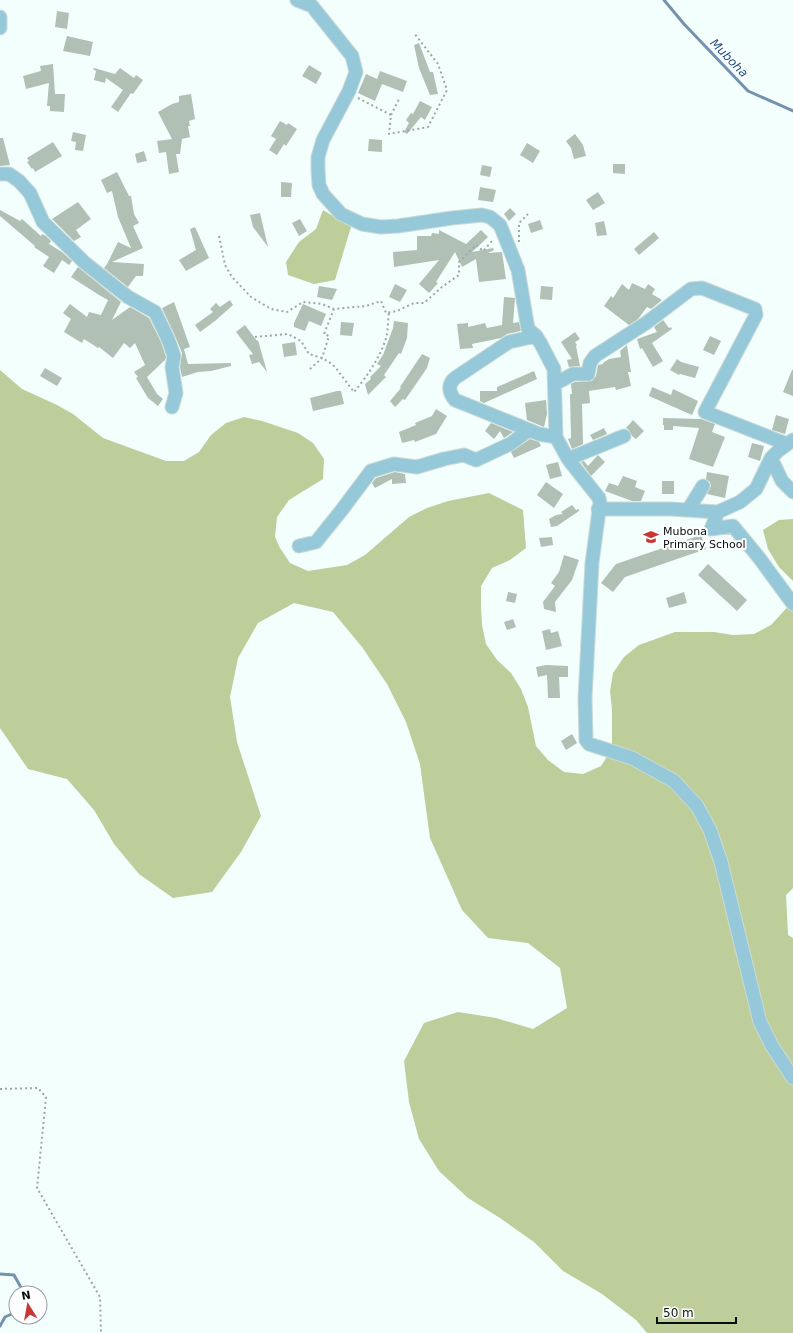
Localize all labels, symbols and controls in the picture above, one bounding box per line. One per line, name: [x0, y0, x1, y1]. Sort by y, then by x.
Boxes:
water label: Muboha: [707, 36, 751, 80]
place label: Mubona Primary School: [663, 525, 746, 551]
school or university icon: Mubona Primary School: [642, 528, 660, 546]
north arrow: [8, 1285, 48, 1325]
text: N: [20, 1288, 32, 1303]
scale bar: [657, 1299, 736, 1325]
text: 50 m: [663, 1306, 694, 1320]

